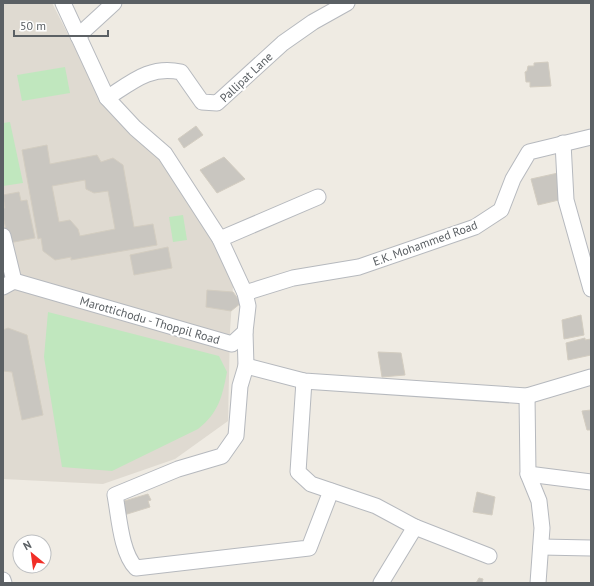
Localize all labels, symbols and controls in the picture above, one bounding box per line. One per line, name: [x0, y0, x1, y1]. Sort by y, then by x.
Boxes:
scale bar: [14, 12, 108, 38]
text: 50 m: [20, 18, 46, 33]
street label: Pallipat Lane: [216, 49, 276, 105]
street label: E.K. Mohammed Road: [371, 217, 479, 269]
street label: Marottichodu - Thoppil Road: [78, 293, 222, 347]
north arrow: [12, 534, 52, 574]
text: N: [21, 537, 34, 553]

